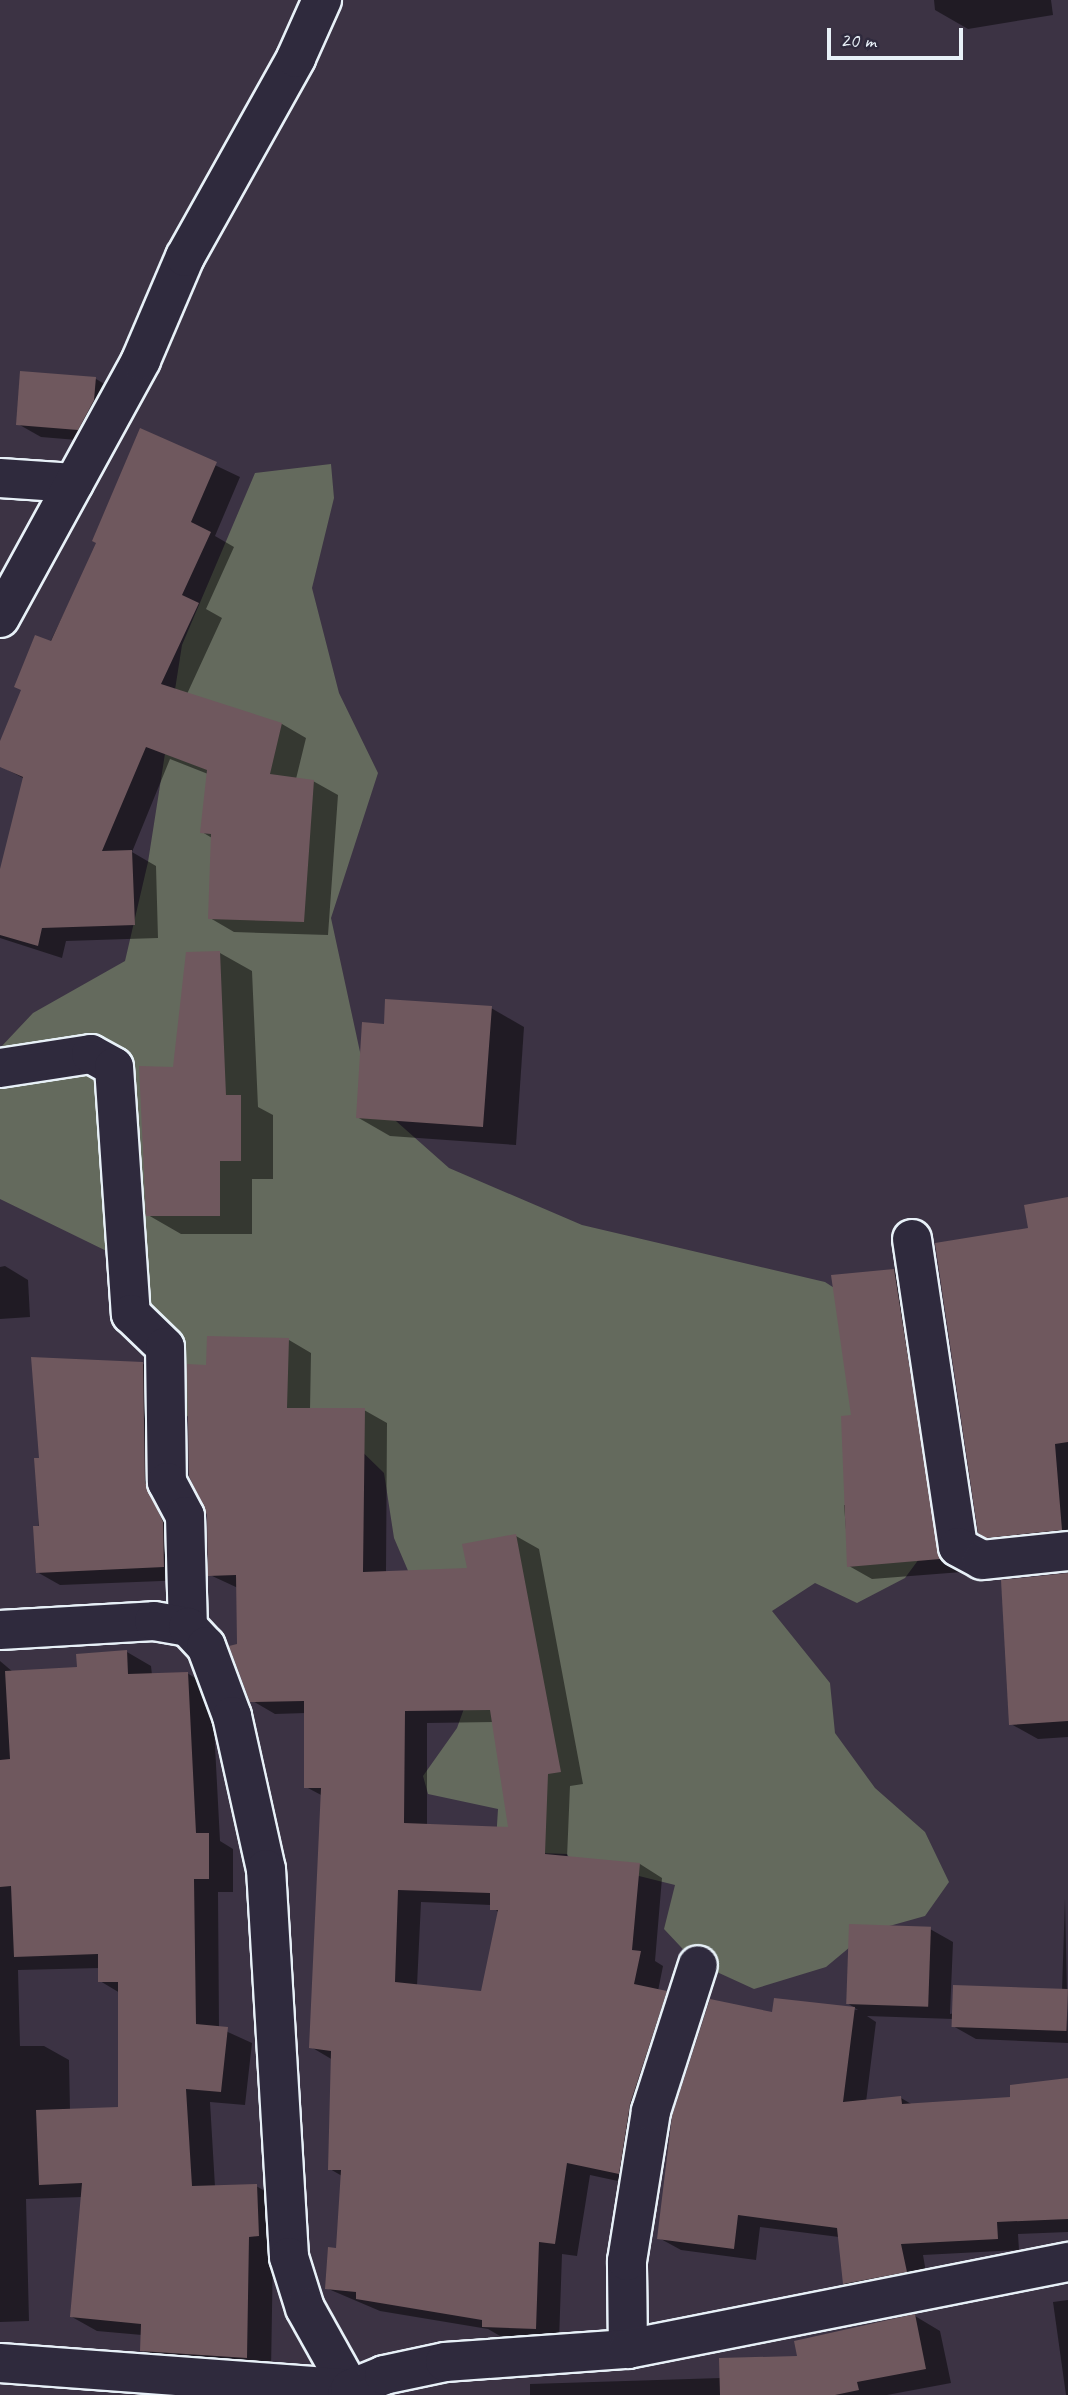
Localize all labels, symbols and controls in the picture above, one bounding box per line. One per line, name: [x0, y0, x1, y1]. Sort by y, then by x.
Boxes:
scale bar: [830, 14, 967, 58]
text: 20 m: [840, 27, 876, 53]

